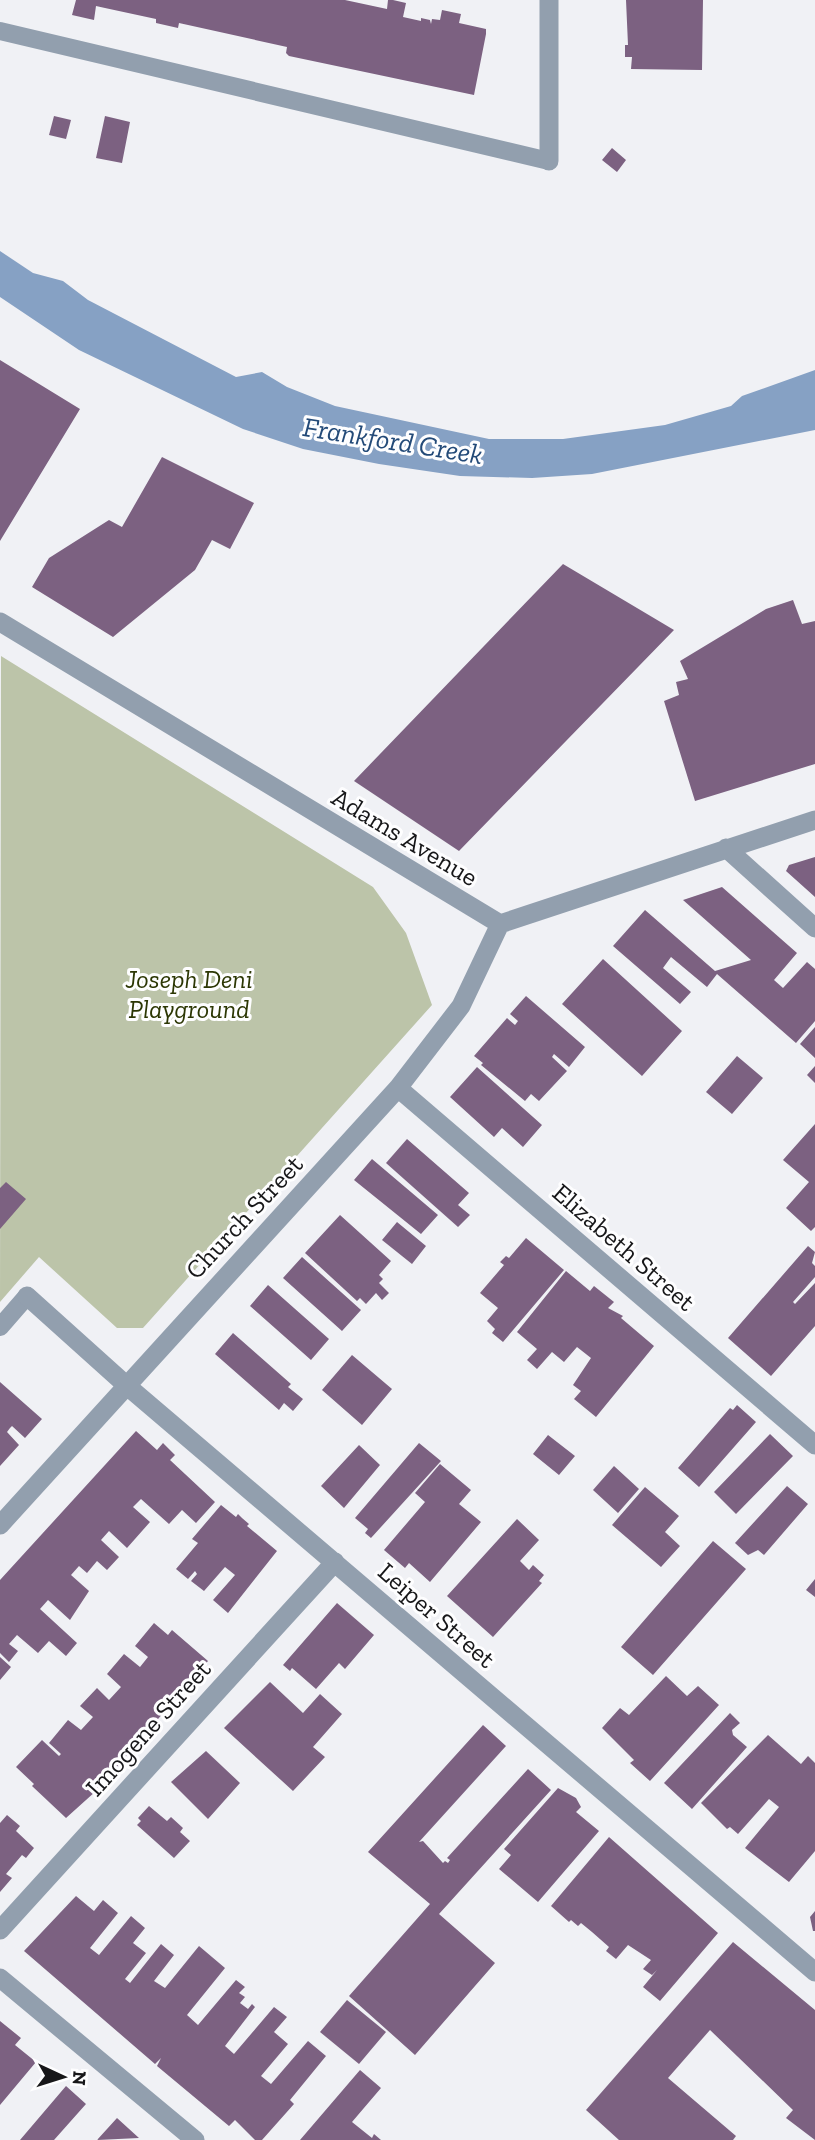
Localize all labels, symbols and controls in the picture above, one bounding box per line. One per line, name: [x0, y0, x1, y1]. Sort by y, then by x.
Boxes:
water label: Frankford Creek: [301, 410, 485, 471]
street label: Adams Avenue: [326, 781, 484, 893]
park label: Joseph Deni Playground: [124, 963, 253, 1025]
street label: Church Street: [179, 1148, 310, 1286]
street label: Elizabeth Street: [546, 1176, 702, 1318]
street label: Leiper Street: [372, 1555, 503, 1675]
street label: Imogene Street: [79, 1653, 218, 1803]
north arrow: [28, 2042, 98, 2112]
text: N: [67, 2070, 91, 2086]

